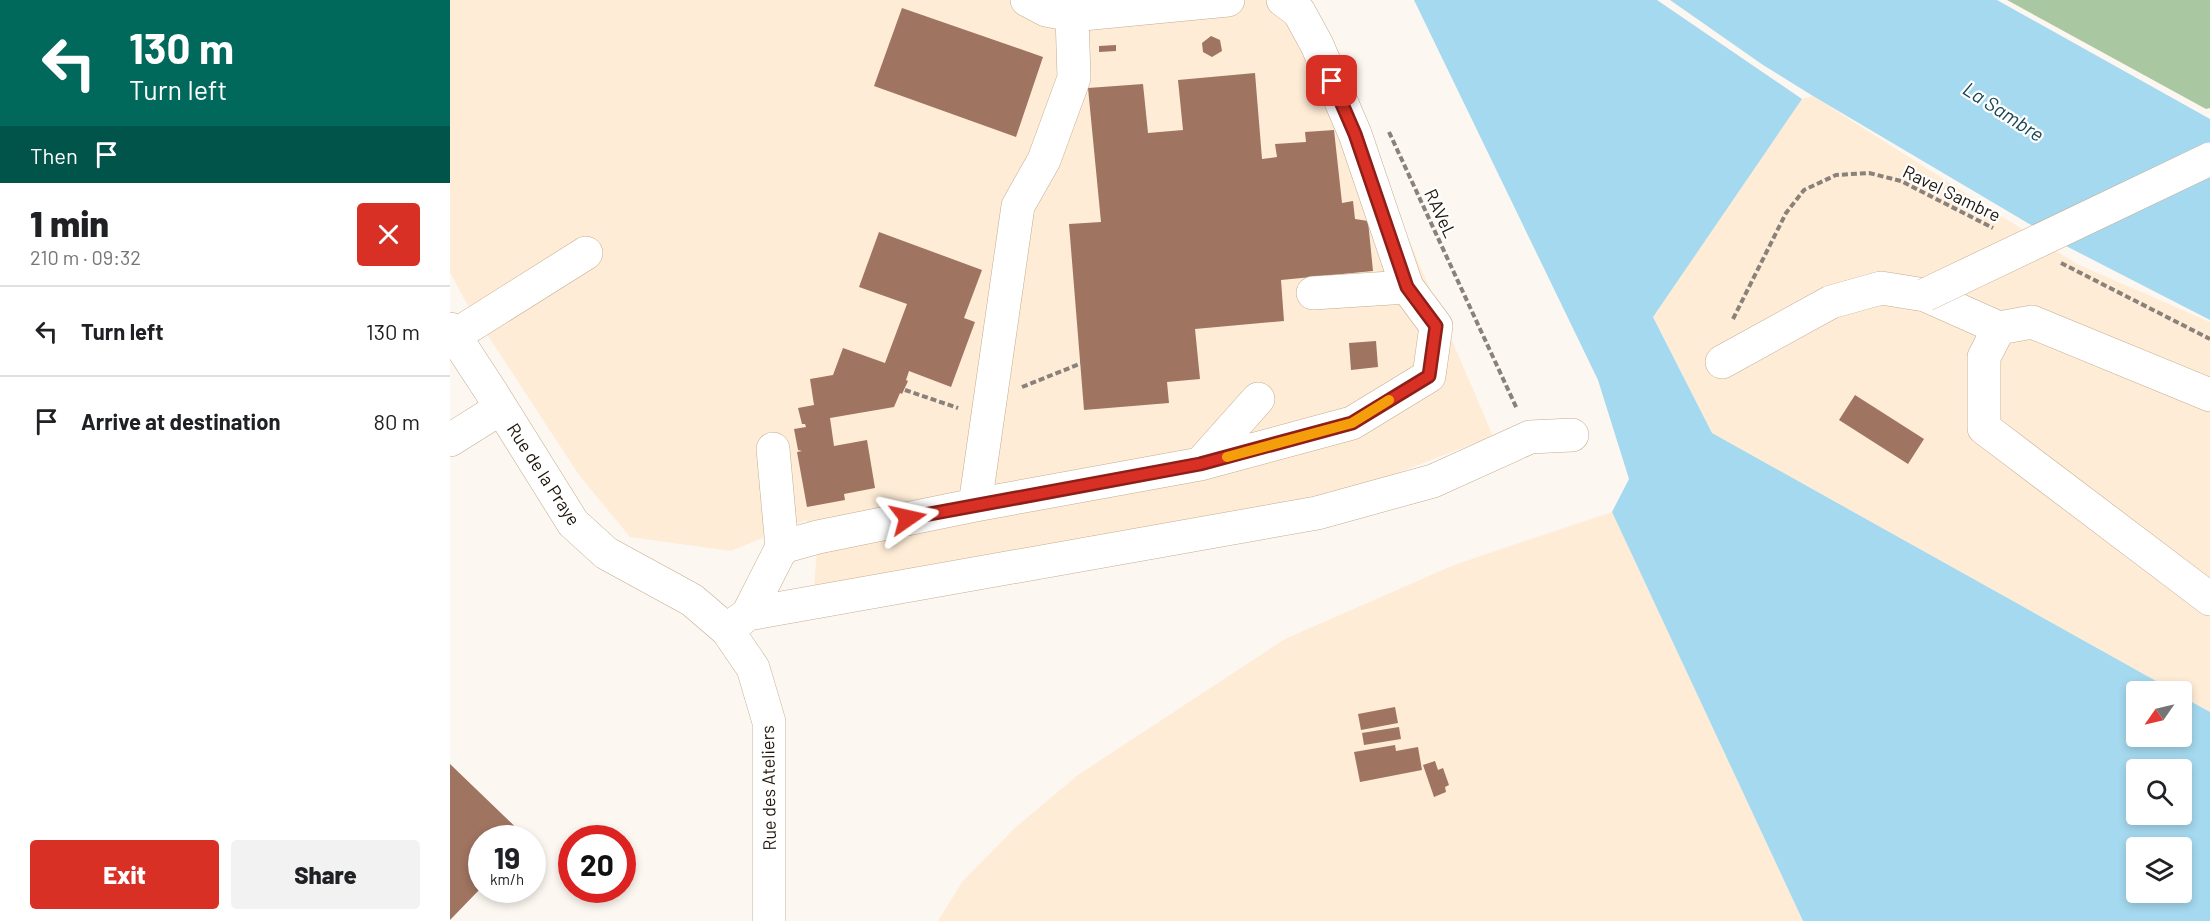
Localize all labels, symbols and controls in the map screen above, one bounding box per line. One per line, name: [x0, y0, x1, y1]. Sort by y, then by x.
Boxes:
text: 130 m: [129, 22, 234, 72]
icon: left: [30, 24, 108, 102]
pin: [1306, 55, 1357, 106]
icon: arrive: [1315, 64, 1348, 97]
text: Turn left: [129, 73, 227, 105]
water label: La Sambre: [1959, 76, 2049, 146]
icon: arrive: [90, 138, 123, 171]
text: Then: [30, 142, 78, 168]
street label: Ravel Sambre: [1899, 160, 2005, 226]
street label: RAVeL: [1420, 185, 1462, 241]
text: 1 min: [30, 201, 109, 244]
button: close: [357, 203, 420, 266]
text: 210 m · 09:32: [30, 245, 141, 269]
icon: left: [30, 315, 63, 348]
text: Turn left: [81, 318, 164, 344]
text: 130 m: [366, 318, 420, 344]
icon: arrive: [30, 405, 63, 438]
text: Arrive at destination: [81, 408, 280, 434]
text: 80 m: [374, 408, 420, 434]
street label: Rue de la Praye: [503, 419, 585, 529]
position arrow: [876, 486, 940, 550]
north arrow: [2126, 681, 2192, 747]
map controls: [2126, 681, 2192, 903]
street label: Rue des Ateliers: [756, 725, 780, 851]
button: search: [2126, 759, 2192, 825]
speed limit sign: 20: [558, 825, 636, 903]
button: layers: [2126, 837, 2192, 903]
text: 19: [494, 839, 520, 875]
button: Exit: [30, 840, 219, 909]
button: Share: [231, 840, 420, 909]
text: km/h: [490, 870, 524, 888]

